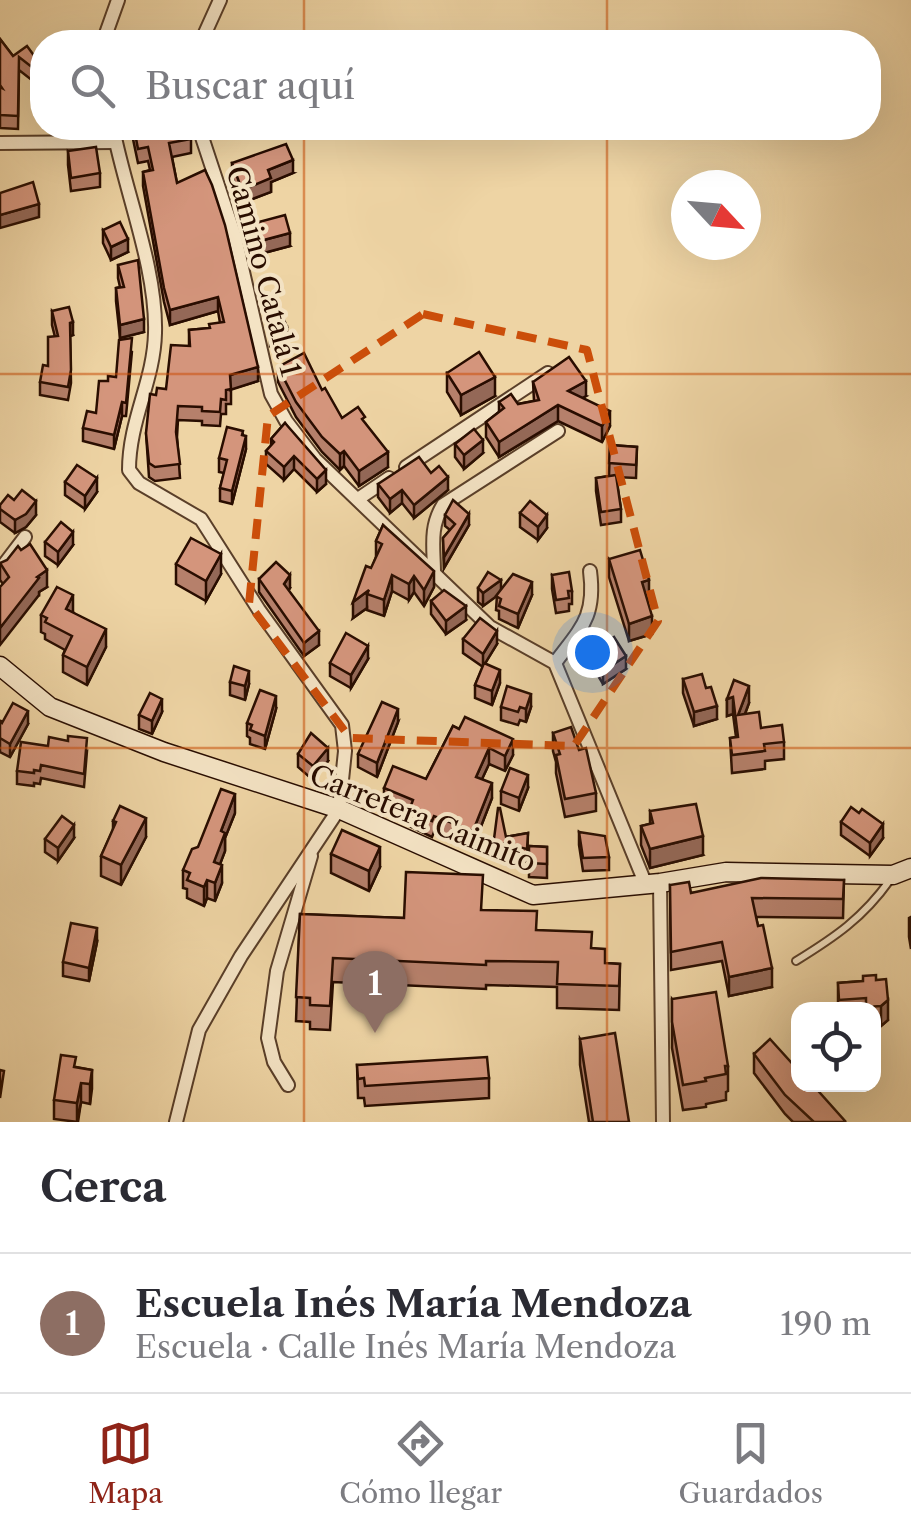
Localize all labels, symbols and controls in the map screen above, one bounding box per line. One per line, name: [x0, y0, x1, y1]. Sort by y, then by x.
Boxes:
search box: [30, 30, 881, 140]
icon: search: [65, 58, 120, 113]
text: Buscar aquí: [145, 62, 355, 109]
street label: Camino Catalá 1: [220, 162, 308, 380]
north arrow: [671, 170, 761, 260]
your location: [567, 627, 618, 678]
street label: Carretera Caimito: [305, 757, 541, 879]
pin: 1: [342, 950, 408, 1033]
map controls: [791, 1002, 881, 1092]
button: locate: [791, 1002, 881, 1092]
text: Cerca: [40, 1161, 166, 1213]
text: Escuela Inés María Mendoza: [135, 1280, 692, 1327]
text: 1: [65, 1304, 80, 1343]
text: 190 m: [780, 1304, 871, 1343]
text: Escuela · Calle Inés María Mendoza: [135, 1327, 676, 1366]
tab: Mapa: [88, 1416, 163, 1510]
tab: Cómo llegar: [339, 1416, 502, 1510]
tab: Guardados: [679, 1416, 823, 1510]

